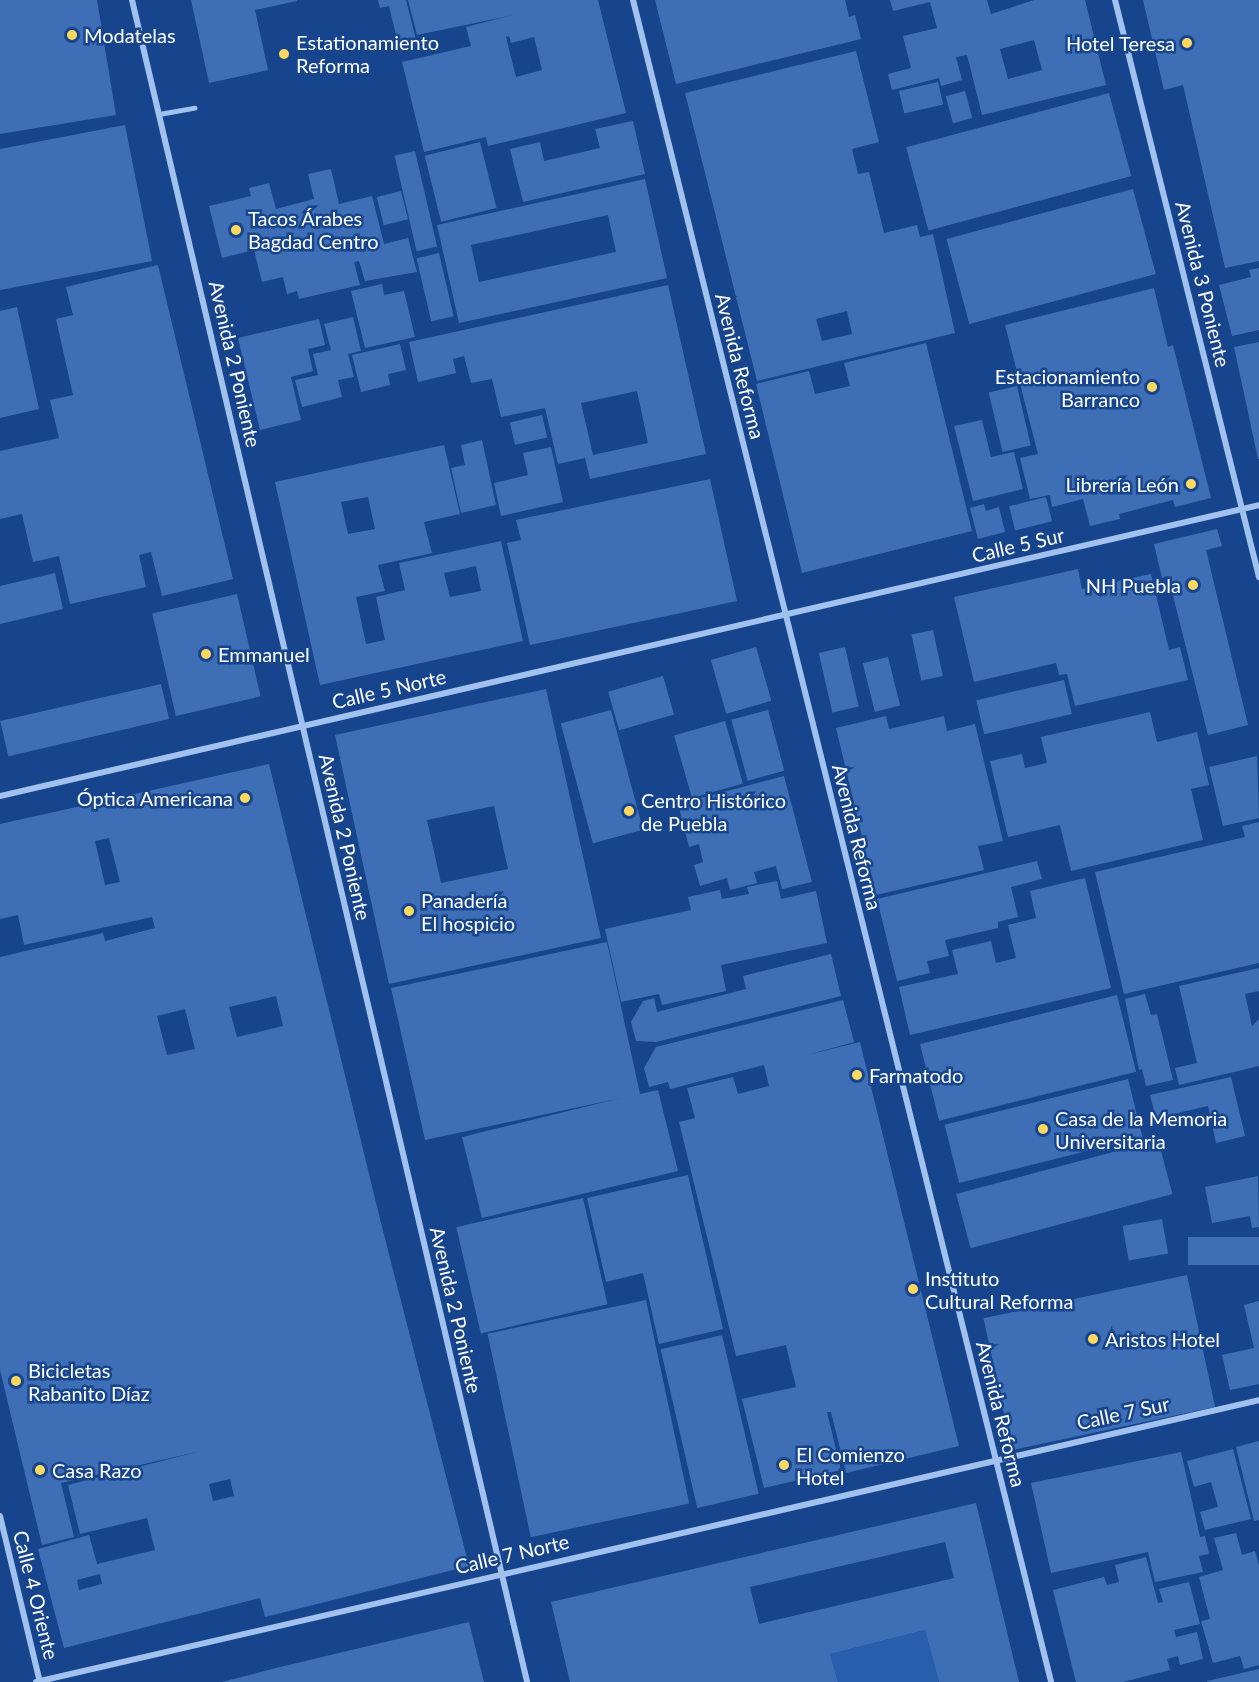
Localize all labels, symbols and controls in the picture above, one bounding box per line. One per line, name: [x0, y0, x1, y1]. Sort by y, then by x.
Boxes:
place label: Modatelas: [84, 23, 176, 47]
marker: Modatelas: [65, 28, 79, 42]
place label: Estationamiento Reforma: [296, 30, 439, 77]
place label: Hotel Teresa: [1065, 31, 1175, 55]
marker: Hotel Teresa: [1180, 36, 1194, 50]
marker: Estationamiento Reforma: [277, 47, 291, 61]
street label: Avenida 3 Poniente: [1171, 198, 1235, 370]
place label: Tacos Árabes Bagdad Centro: [248, 207, 379, 254]
marker: Tacos Árabes Bagdad Centro: [229, 223, 243, 237]
street label: Avenida 2 Poniente: [204, 278, 266, 450]
street label: Avenida Reforma: [710, 291, 770, 441]
place label: Estacionamiento Barranco: [995, 364, 1140, 411]
marker: Estacionamiento Barranco: [1145, 380, 1159, 394]
place label: Librería León: [1066, 472, 1179, 496]
marker: Librería León: [1184, 477, 1198, 491]
street label: Calle 5 Sur: [969, 523, 1067, 567]
place label: NH Puebla: [1086, 573, 1181, 597]
marker: NH Puebla: [1186, 578, 1200, 592]
place label: Emmanuel: [218, 642, 310, 666]
marker: Emmanuel: [199, 647, 213, 661]
street label: Calle 5 Norte: [330, 664, 448, 714]
street label: Avenida 2 Poniente: [314, 751, 376, 923]
street label: Avenida Reforma: [827, 762, 887, 912]
place label: Óptica Americana: [76, 786, 233, 810]
place label: Centro Histórico de Puebla: [641, 788, 786, 835]
marker: Óptica Americana: [238, 791, 252, 805]
marker: Centro Histórico de Puebla: [622, 804, 636, 818]
place label: Panadería El hospicio: [421, 888, 515, 935]
marker: Panadería El hospicio: [402, 904, 416, 918]
place label: Farmatodo: [869, 1063, 963, 1087]
marker: Farmatodo: [850, 1068, 864, 1082]
place label: Casa de la Memoria Universitaria: [1055, 1106, 1227, 1153]
marker: Casa de la Memoria Universitaria: [1036, 1122, 1050, 1136]
street label: Avenida 2 Poniente: [425, 1224, 487, 1396]
place label: Instituto Cultural Reforma: [925, 1266, 1073, 1313]
marker: Instituto Cultural Reforma: [906, 1282, 920, 1296]
place label: Aristos Hotel: [1105, 1327, 1220, 1351]
marker: Aristos Hotel: [1086, 1332, 1100, 1346]
street label: Avenida Reforma: [971, 1339, 1031, 1489]
place label: Bicicletas Rabanito Díaz: [28, 1358, 150, 1405]
marker: Bicicletas Rabanito Díaz: [9, 1374, 23, 1388]
street label: Calle 7 Sur: [1074, 1391, 1172, 1435]
place label: El Comienzo Hotel: [796, 1442, 905, 1489]
place label: Casa Razo: [52, 1458, 142, 1482]
marker: El Comienzo Hotel: [777, 1458, 791, 1472]
marker: Casa Razo: [33, 1463, 47, 1477]
street label: Calle 4 Oriente: [8, 1528, 64, 1662]
street label: Calle 7 Norte: [453, 1529, 571, 1579]

